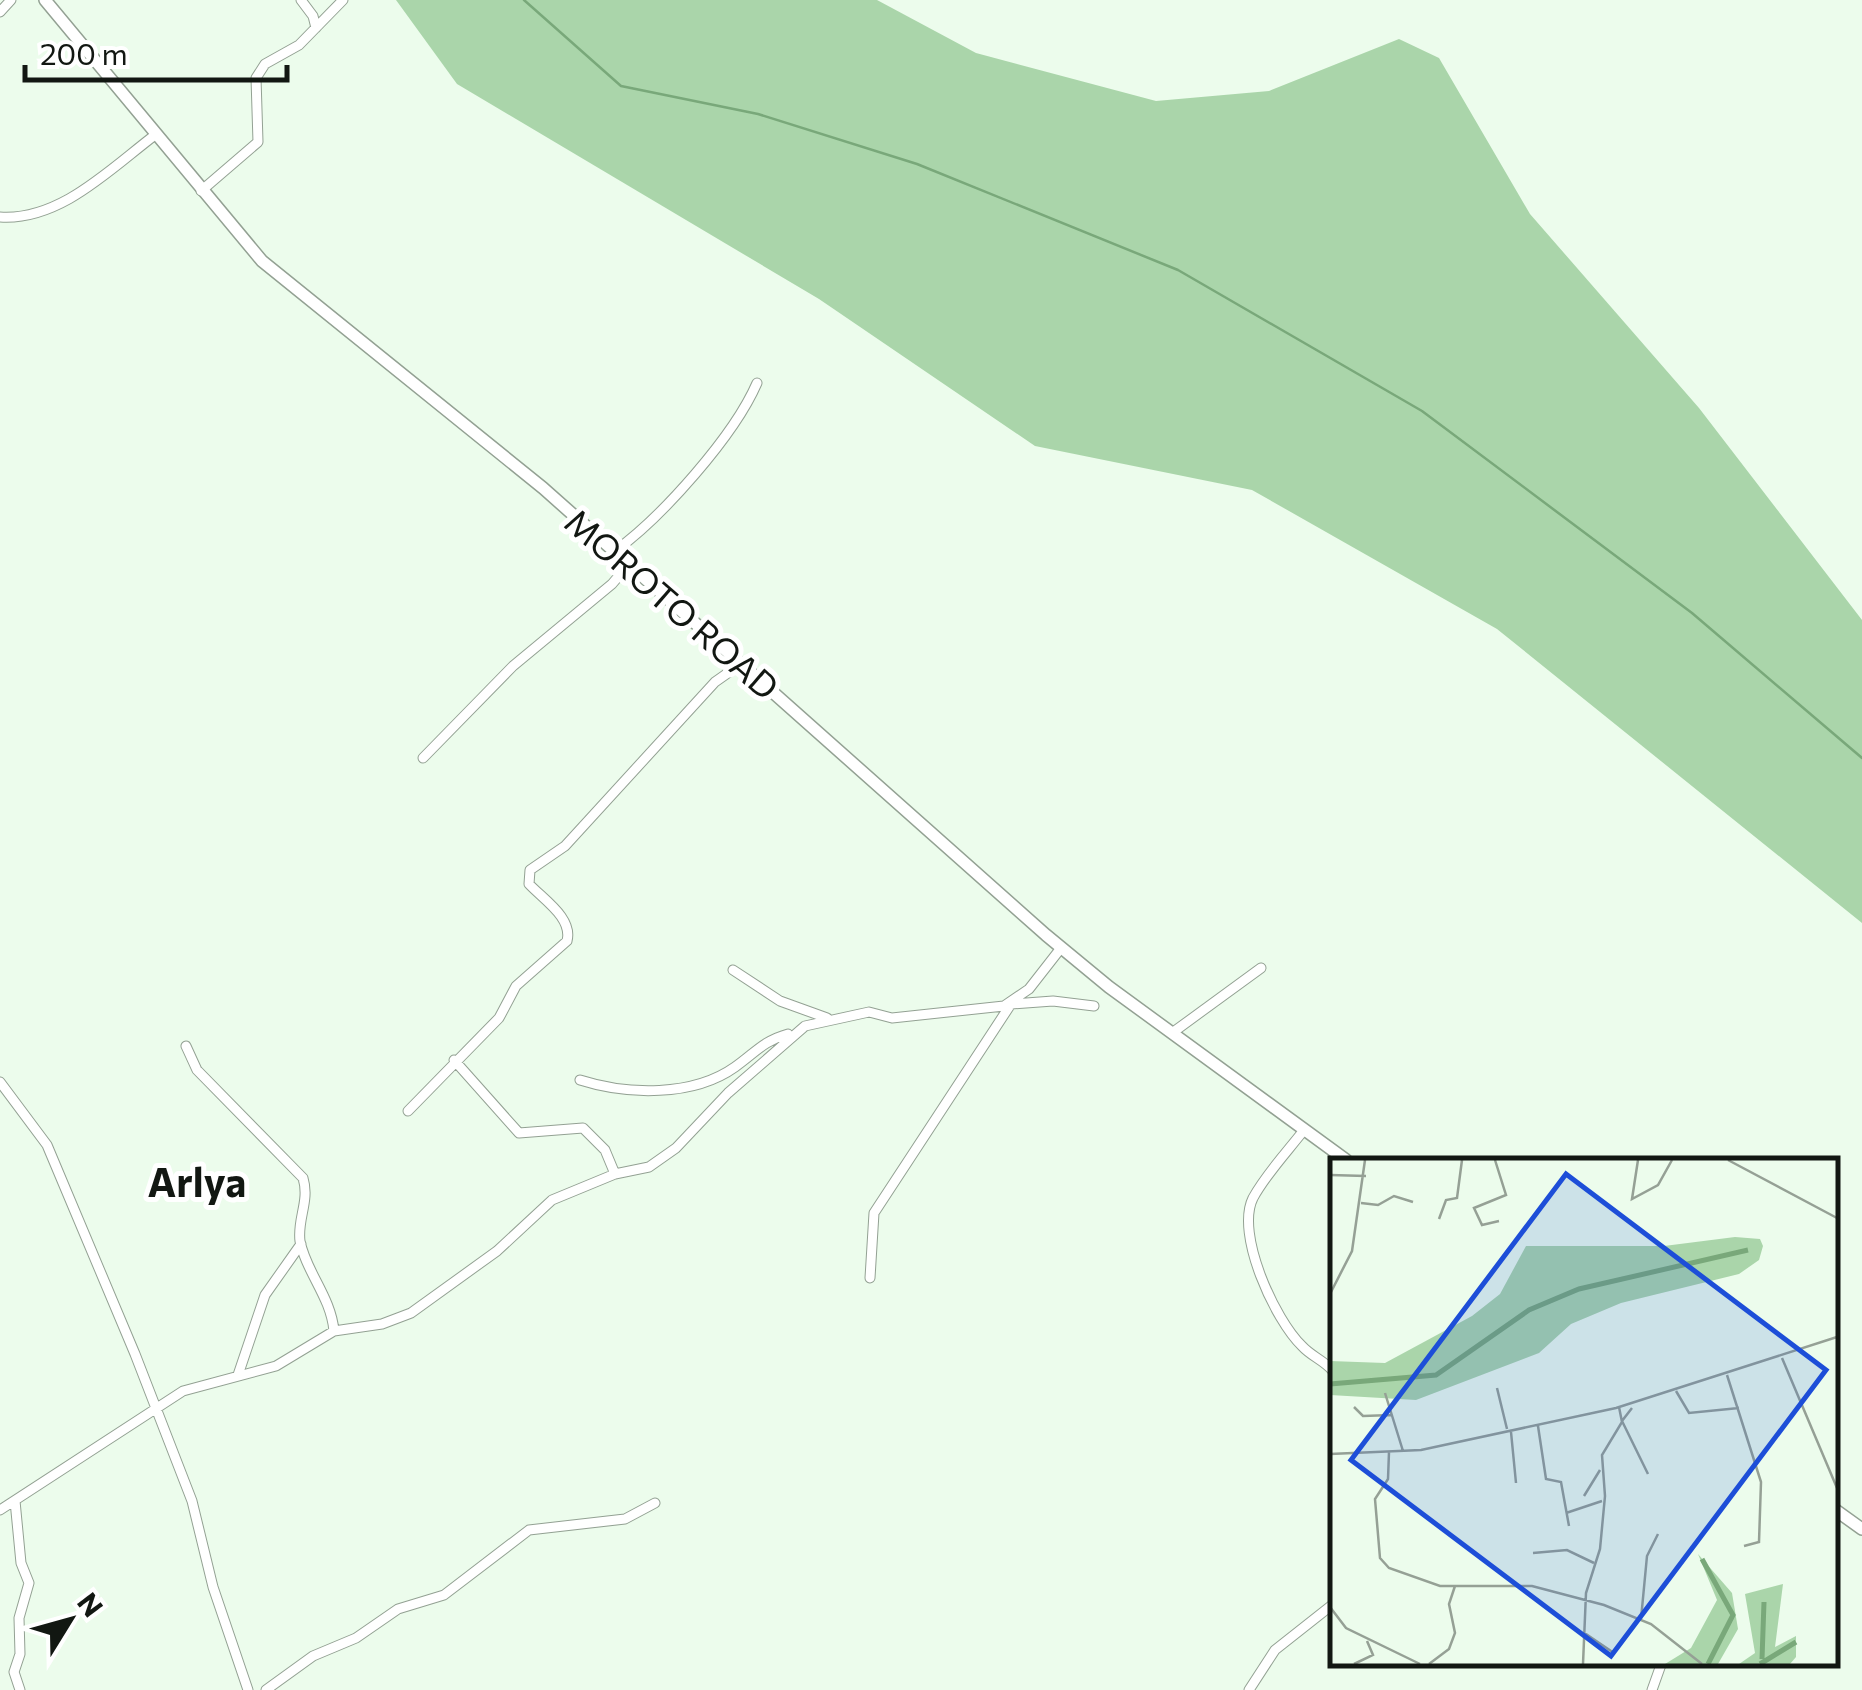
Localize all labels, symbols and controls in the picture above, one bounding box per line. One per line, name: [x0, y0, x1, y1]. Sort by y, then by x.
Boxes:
scale bar: [25, 20, 288, 82]
text: 200 m: [40, 34, 128, 71]
street label: MOROTO ROAD: [557, 499, 789, 707]
district label: Arlya: [148, 1156, 246, 1205]
inset map: [1330, 1158, 1837, 1665]
north arrow: [20, 1570, 120, 1670]
text: N: [71, 1586, 111, 1623]

